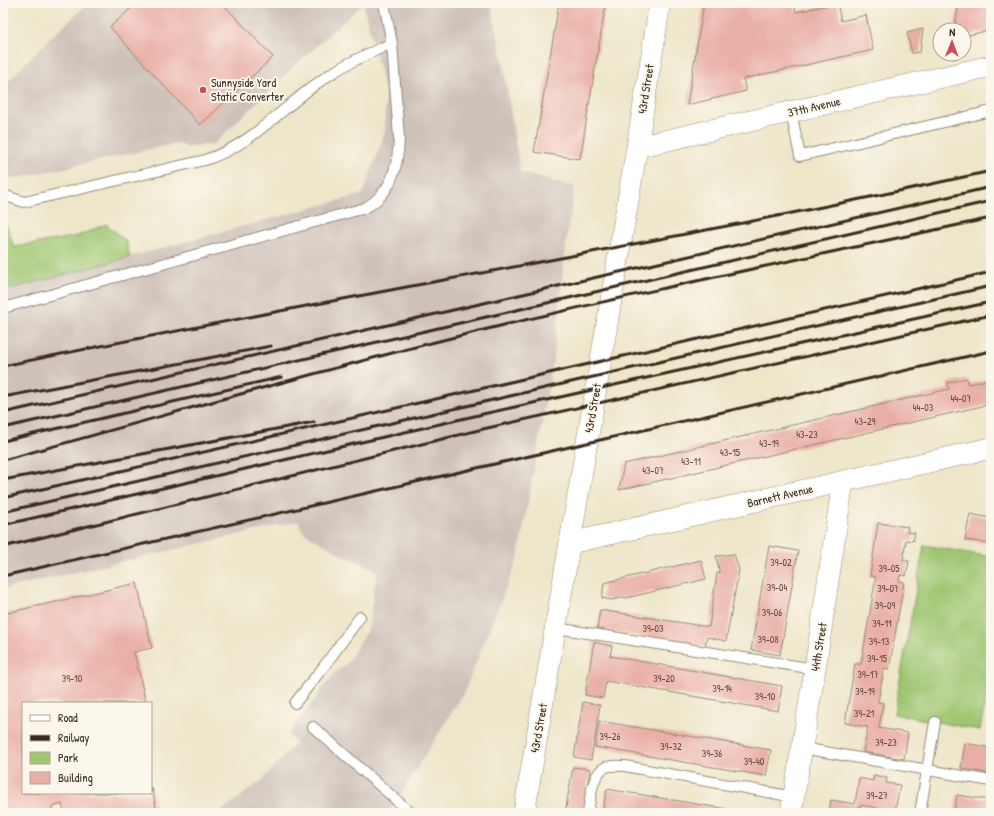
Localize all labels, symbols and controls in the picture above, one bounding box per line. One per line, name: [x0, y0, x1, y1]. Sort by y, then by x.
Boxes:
north arrow: [932, 22, 972, 62]
text: N: [949, 25, 955, 39]
street label: 43rd Street: [633, 62, 658, 115]
place label: Sunnyside Yard Static Converter: [211, 74, 285, 105]
marker: Sunnyside Yard Static Converter: [198, 85, 208, 95]
street label: 37th Avenue: [786, 92, 842, 121]
street label: 43rd Street: [580, 381, 605, 434]
house number: 44-07: [951, 392, 972, 405]
house number: 44-03: [913, 401, 934, 414]
house number: 43-29: [855, 415, 876, 428]
house number: 43-23: [796, 428, 818, 441]
house number: 43-19: [759, 437, 779, 450]
house number: 43-15: [720, 446, 741, 459]
house number: 43-11: [681, 455, 701, 468]
house number: 43-07: [642, 464, 664, 477]
street label: Barnett Avenue: [745, 480, 815, 511]
house number: 39-02: [770, 556, 792, 569]
house number: 39-05: [879, 562, 900, 575]
house number: 39-04: [767, 581, 787, 594]
house number: 39-07: [877, 582, 899, 595]
house number: 39-09: [875, 599, 895, 612]
house number: 39-06: [762, 606, 782, 619]
house number: 39-11: [872, 617, 892, 630]
street label: 44th Street: [806, 621, 831, 672]
house number: 39-03: [642, 622, 664, 635]
house number: 39-08: [758, 633, 779, 646]
house number: 39-13: [869, 635, 890, 648]
house number: 39-15: [867, 652, 888, 665]
house number: 39-17: [858, 668, 878, 681]
house number: 39-10: [62, 672, 83, 685]
house number: 39-20: [653, 672, 675, 685]
house number: 39-14: [712, 682, 732, 695]
house number: 39-19: [855, 685, 875, 698]
house number: 39-10: [755, 690, 776, 703]
street label: 43rd Street: [526, 701, 551, 754]
legend: [22, 702, 152, 794]
house number: 39-21: [854, 707, 875, 720]
text: Road: [58, 709, 78, 726]
text: Railway: [58, 729, 89, 746]
house number: 39-26: [600, 730, 620, 743]
house number: 39-23: [875, 736, 897, 749]
house number: 39-32: [660, 740, 682, 753]
house number: 39-36: [702, 747, 722, 760]
text: Park: [58, 749, 78, 766]
house number: 39-40: [744, 755, 765, 768]
text: Building: [58, 769, 93, 786]
house number: 39-27: [866, 789, 888, 802]

